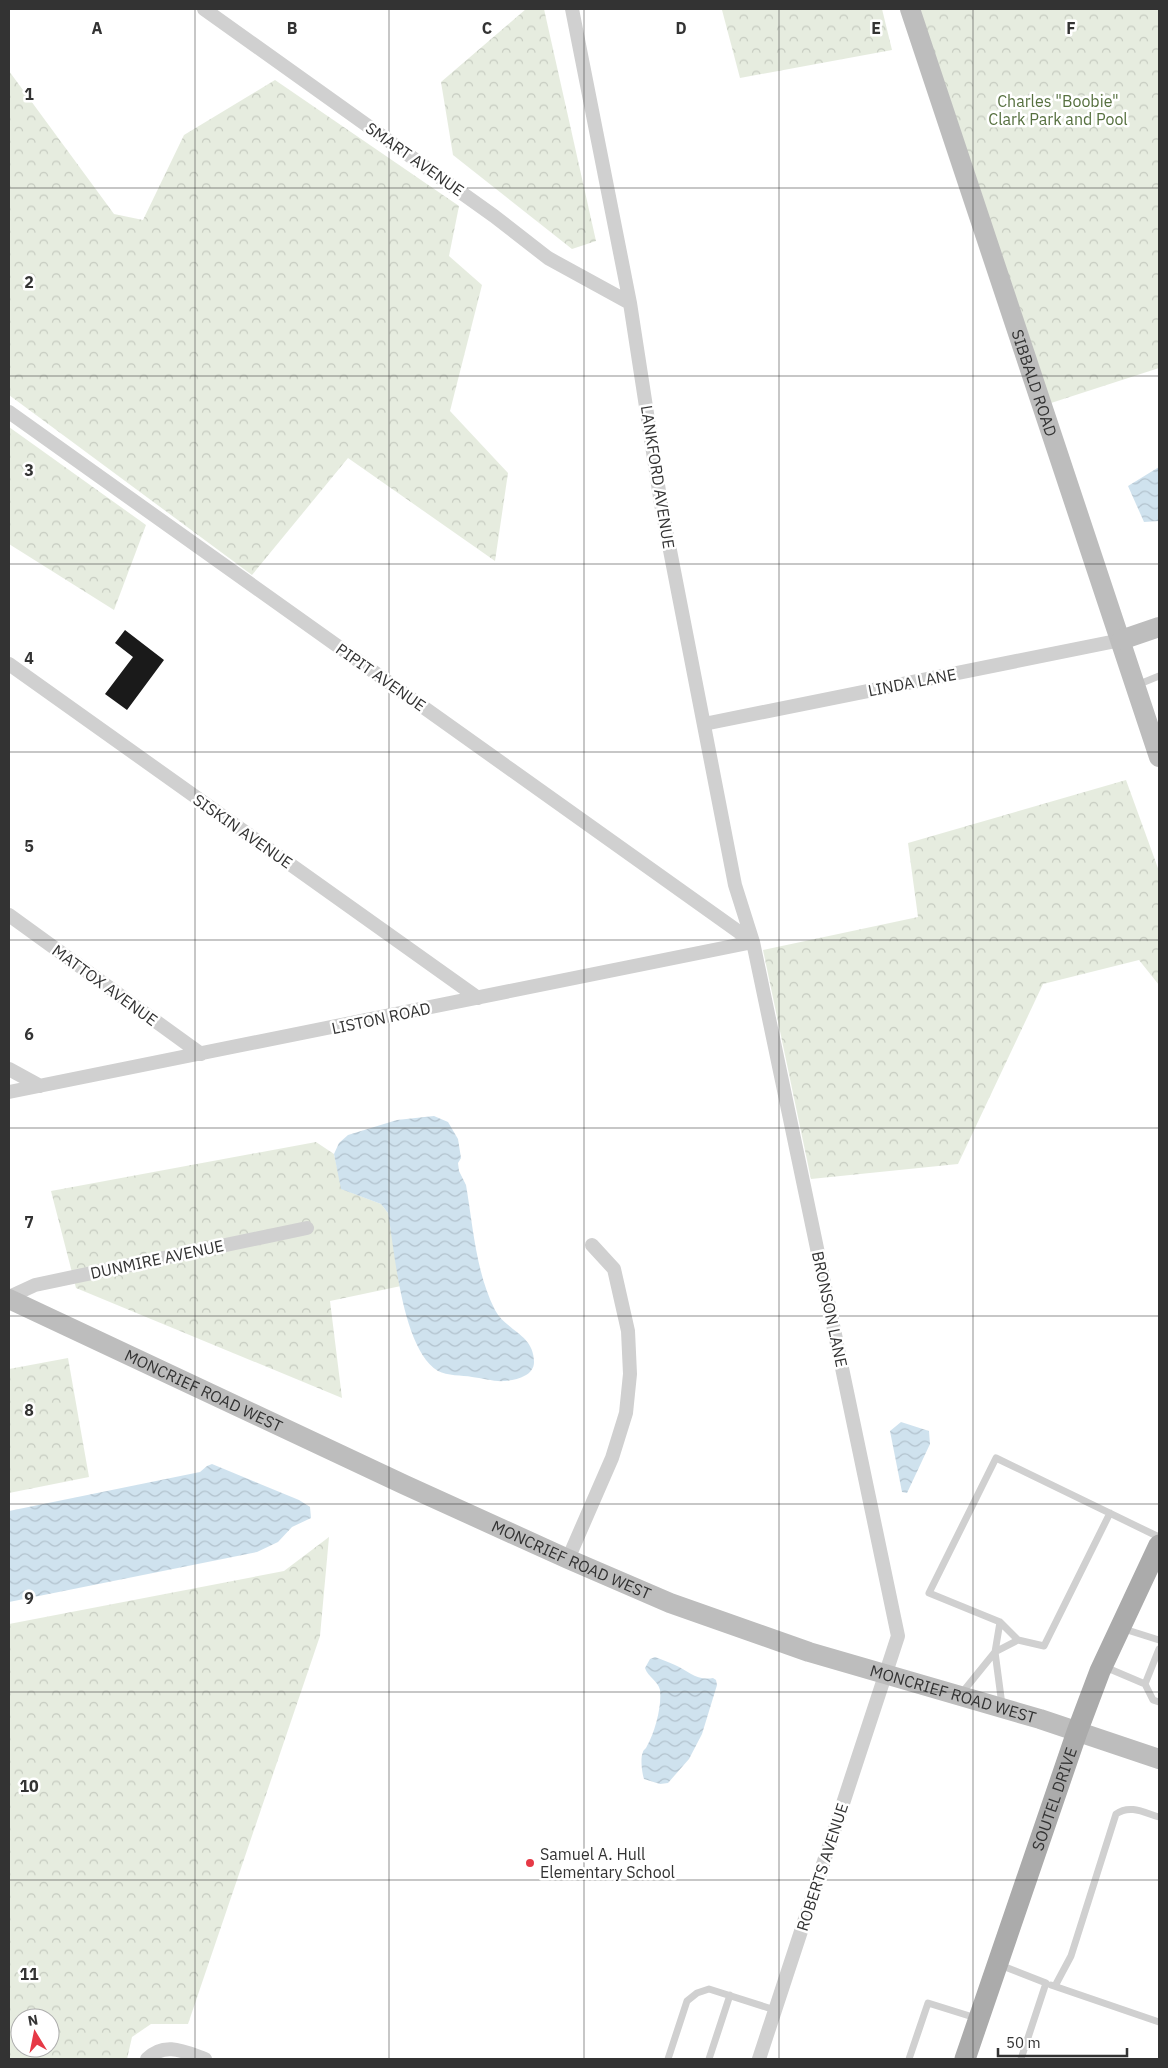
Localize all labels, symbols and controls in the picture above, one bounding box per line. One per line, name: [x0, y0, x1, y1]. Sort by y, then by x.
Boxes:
text: A: [92, 18, 103, 38]
text: B: [287, 18, 298, 38]
text: C: [482, 18, 492, 38]
text: D: [675, 18, 687, 38]
text: E: [871, 18, 881, 38]
text: F: [1066, 18, 1076, 38]
text: 1: [24, 84, 34, 104]
park label: Charles "Boobie" Clark Park and Pool: [988, 91, 1128, 129]
street label: SMART AVENUE: [362, 118, 468, 200]
text: 2: [24, 272, 34, 292]
street label: SIBBALD ROAD: [1007, 327, 1062, 439]
street label: LANKFORD AVENUE: [637, 404, 679, 550]
text: 3: [24, 460, 34, 480]
street label: PIPIT AVENUE: [332, 639, 430, 715]
text: 4: [24, 648, 34, 668]
street label: LINDA LANE: [866, 664, 958, 700]
street label: SISKIN AVENUE: [189, 789, 297, 873]
text: 5: [24, 836, 34, 856]
street label: MATTOX AVENUE: [48, 940, 162, 1030]
street label: LISTON ROAD: [330, 998, 432, 1038]
text: 6: [24, 1024, 34, 1044]
text: 7: [24, 1212, 34, 1232]
street label: DUNMIRE AVENUE: [89, 1235, 225, 1283]
street label: BRONSON LANE: [808, 1249, 852, 1369]
street label: MONCRIEF ROAD WEST: [121, 1345, 286, 1436]
text: 8: [24, 1400, 34, 1420]
street label: MONCRIEF ROAD WEST: [489, 1516, 654, 1604]
text: 9: [24, 1588, 34, 1608]
street label: MONCRIEF ROAD WEST: [868, 1660, 1039, 1727]
street label: SOUTEL DRIVE: [1027, 1744, 1081, 1853]
text: 10: [19, 1776, 39, 1796]
street label: ROBERTS AVENUE: [792, 1801, 852, 1933]
place label: Samuel A. Hull Elementary School: [540, 1844, 675, 1882]
marker: Samuel A. Hull Elementary School: [524, 1857, 536, 1869]
text: 11: [19, 1964, 39, 1984]
north arrow: [10, 2008, 60, 2058]
text: N: [26, 2010, 39, 2030]
scale bar: [998, 2026, 1127, 2058]
text: 50 m: [1006, 2033, 1041, 2052]

